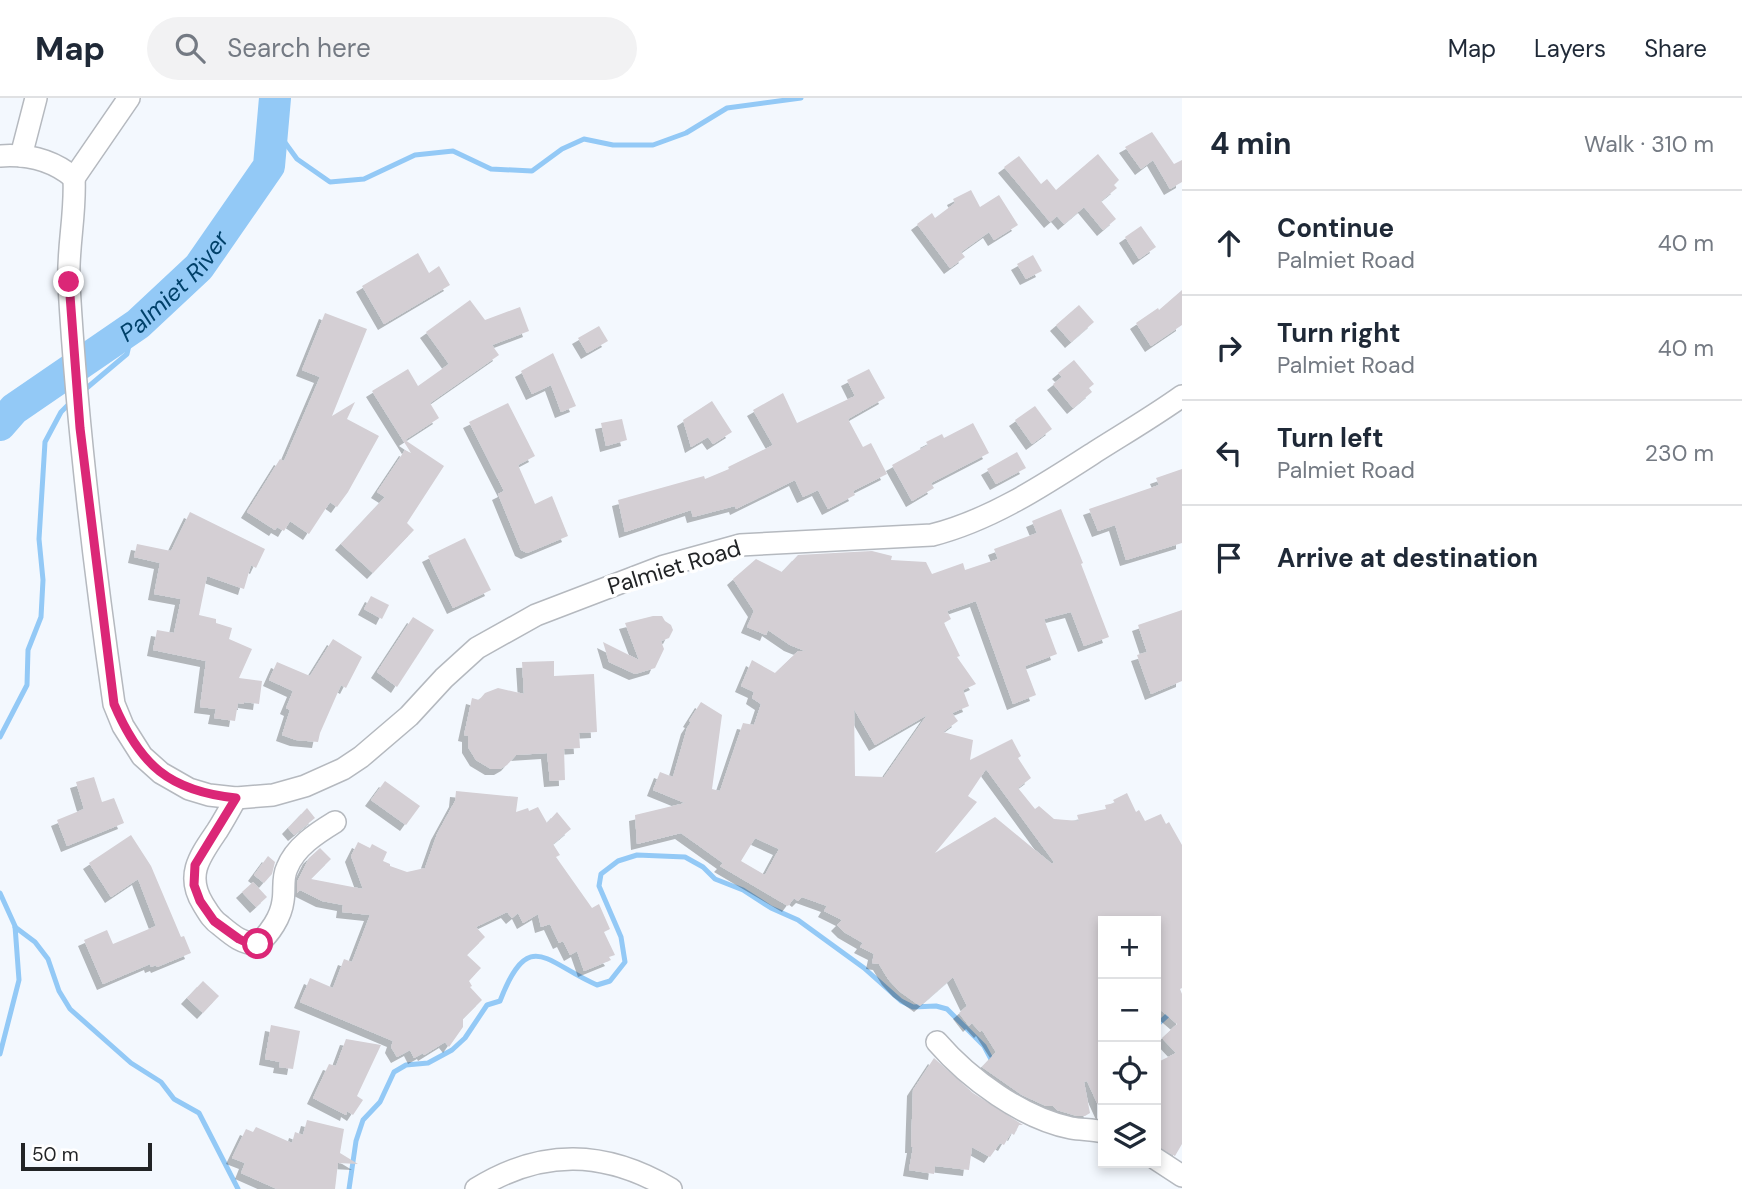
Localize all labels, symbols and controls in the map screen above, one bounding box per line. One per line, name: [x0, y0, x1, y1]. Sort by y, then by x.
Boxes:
search box: [147, 17, 637, 80]
text: Map: [35, 27, 105, 70]
icon: search: [171, 29, 209, 67]
text: Search here: [227, 31, 371, 65]
text: Map: [1448, 33, 1496, 64]
text: Layers: [1534, 33, 1606, 64]
text: Share: [1644, 33, 1707, 64]
text: 4 min: [1210, 124, 1292, 163]
text: Walk · 310 m: [1584, 129, 1714, 159]
text: Continue: [1277, 211, 1394, 245]
water label: Palmiet River: [113, 223, 236, 348]
icon: ahead: [1210, 224, 1248, 262]
text: 40 m: [1658, 228, 1714, 258]
text: Palmiet Road: [1277, 245, 1415, 275]
route end: [53, 266, 84, 297]
text: Turn right: [1277, 316, 1401, 350]
icon: right: [1210, 329, 1248, 367]
text: 40 m: [1658, 333, 1714, 363]
text: Palmiet Road: [1277, 350, 1415, 380]
text: Turn left: [1277, 421, 1384, 455]
icon: left: [1210, 434, 1248, 472]
text: 230 m: [1645, 438, 1714, 468]
text: Palmiet Road: [1277, 455, 1415, 485]
street label: Palmiet Road: [604, 533, 744, 601]
icon: arrive: [1210, 539, 1248, 577]
text: Arrive at destination: [1277, 541, 1538, 575]
map controls: [1098, 916, 1161, 1168]
button: +: [1098, 916, 1161, 979]
route start: [242, 928, 273, 959]
button: −: [1098, 979, 1161, 1042]
button: locate: [1098, 1042, 1161, 1105]
button: layers: [1098, 1105, 1161, 1168]
scale bar: [21, 1140, 152, 1172]
text: 50 m: [32, 1142, 79, 1167]

